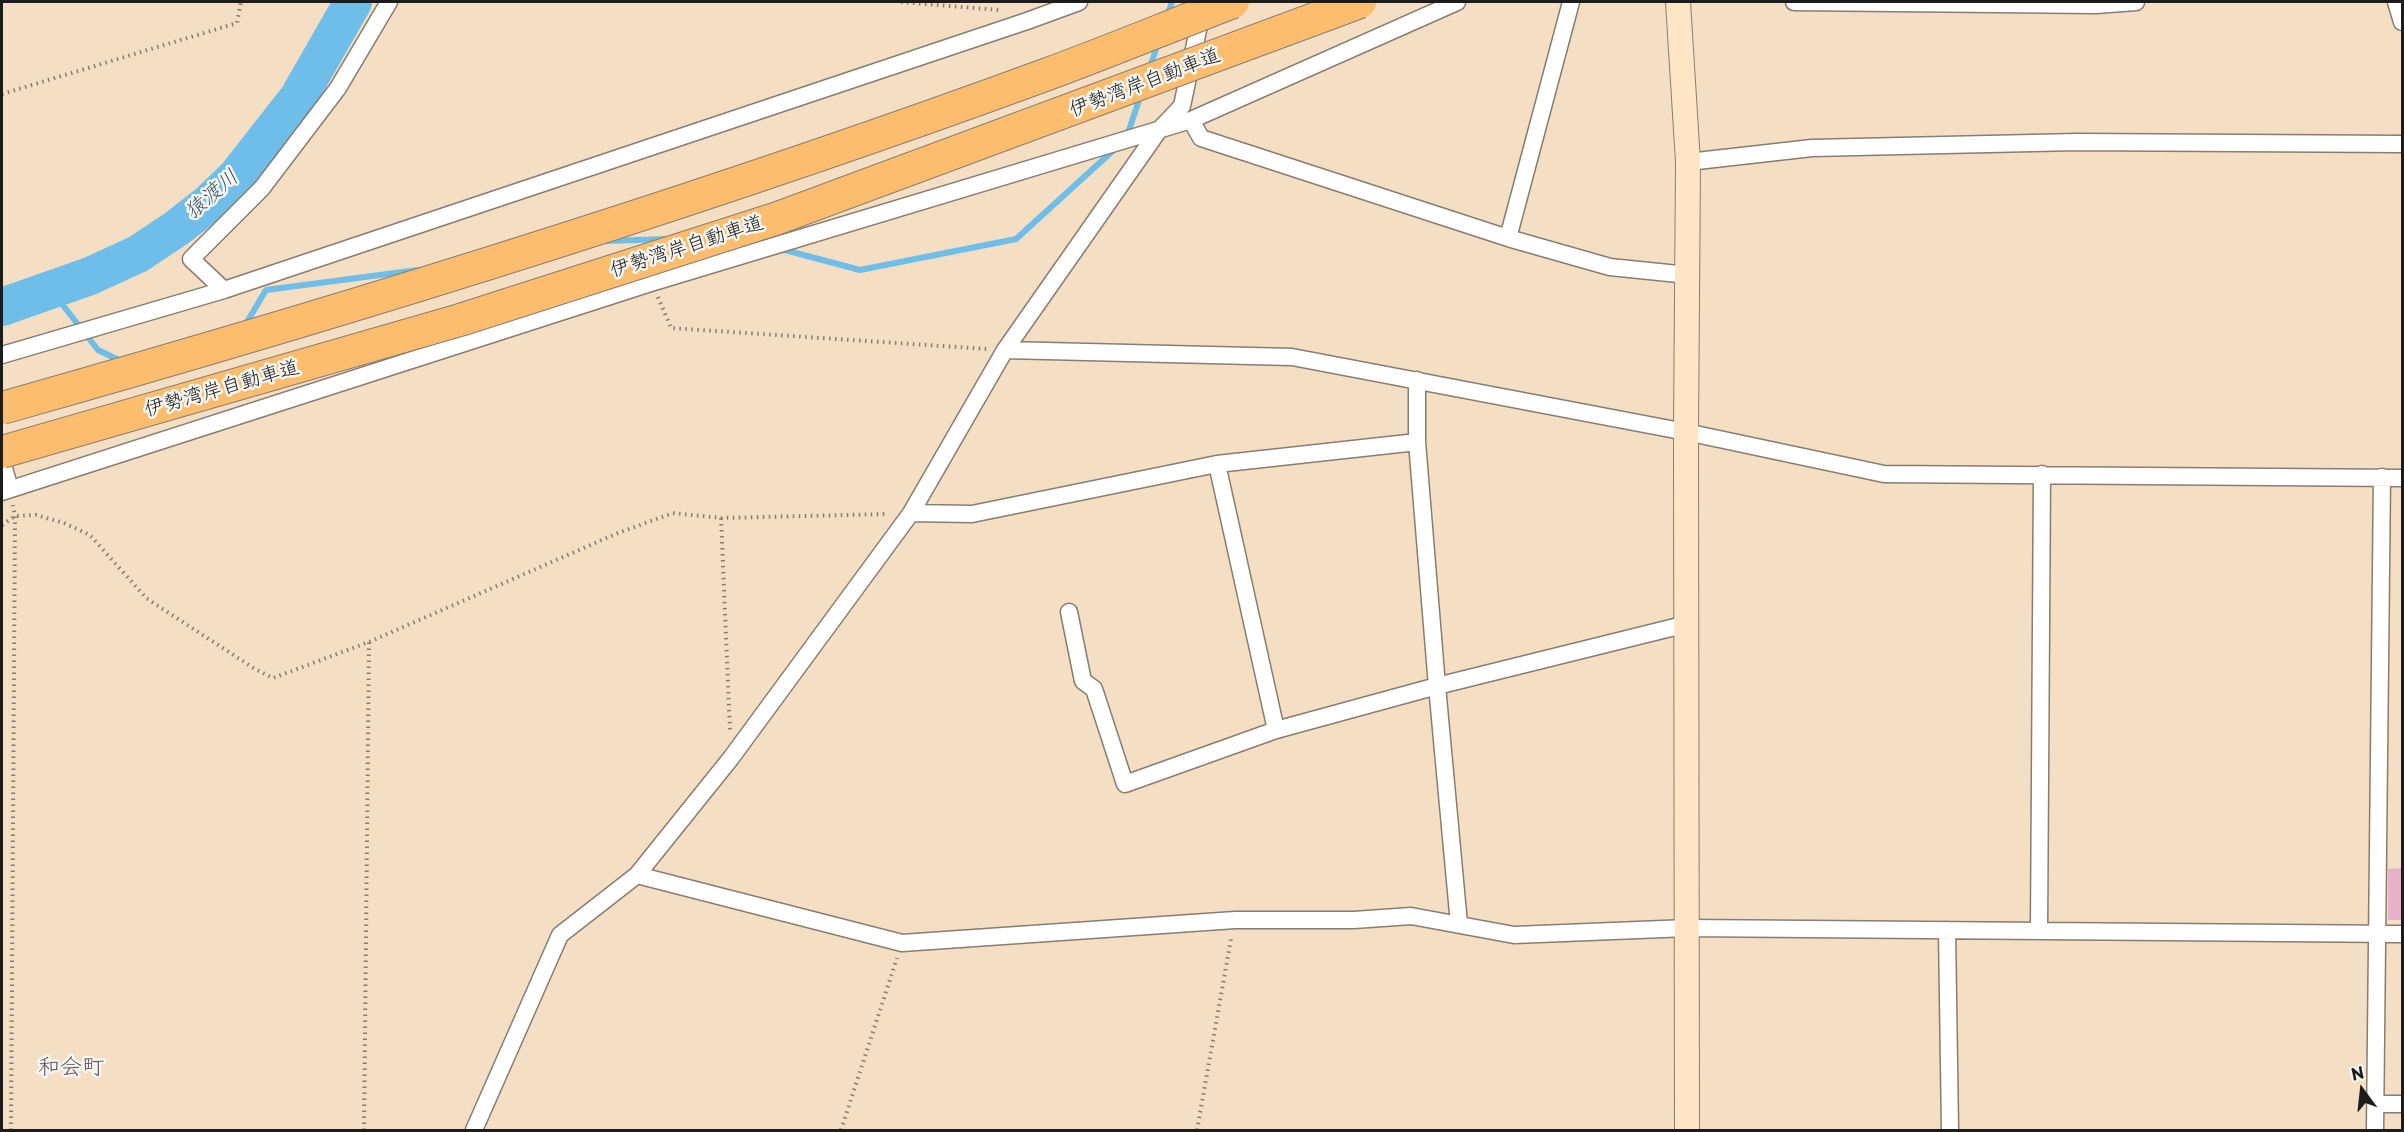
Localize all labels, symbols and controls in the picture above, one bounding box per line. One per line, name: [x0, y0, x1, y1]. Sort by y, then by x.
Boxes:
street label: 伊勢湾岸自動車道: [1066, 43, 1224, 123]
water label: 猿渡川: [180, 165, 244, 225]
street label: 伊勢湾岸自動車道: [607, 211, 767, 283]
street label: 伊勢湾岸自動車道: [142, 355, 302, 423]
district label: 和会町: [38, 1055, 104, 1081]
text: N: [2348, 1059, 2367, 1086]
north arrow: [2332, 1060, 2392, 1120]

